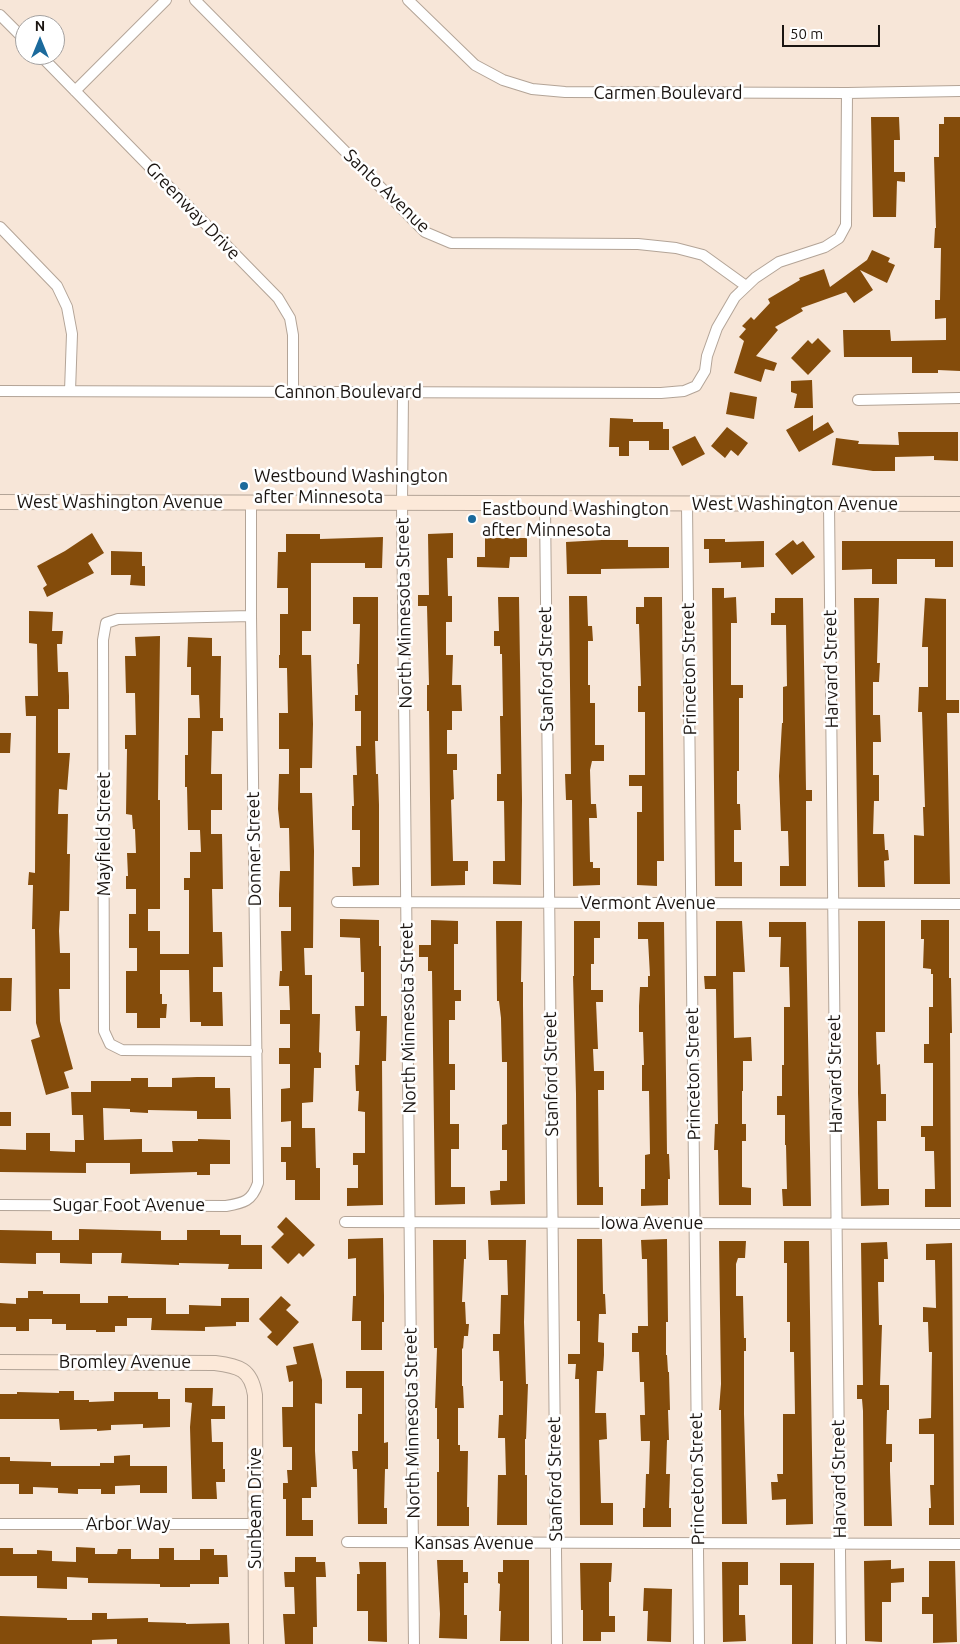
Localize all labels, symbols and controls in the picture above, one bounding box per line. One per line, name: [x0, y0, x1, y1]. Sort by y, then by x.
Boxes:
north arrow: [15, 15, 65, 65]
scale bar: [785, 15, 882, 47]
text: N: [35, 18, 45, 34]
text: 50 m: [790, 25, 823, 42]
street label: Carmen Boulevard: [593, 82, 743, 104]
street label: Santo Avenue: [339, 145, 435, 237]
street label: Greenway Drive: [141, 158, 245, 264]
street label: Cannon Boulevard: [274, 381, 422, 403]
place label: Westbound Washington after Minnesota: [254, 465, 448, 508]
marker: Westbound Washington after Minnesota: [238, 480, 250, 492]
street label: West Washington Avenue: [17, 491, 223, 513]
street label: West Washington Avenue: [692, 493, 898, 515]
place label: Eastbound Washington after Minnesota: [482, 498, 669, 540]
marker: Eastbound Washington after Minnesota: [466, 513, 478, 525]
street label: North Minnesota Street: [392, 517, 416, 709]
street label: Princeton Street: [677, 602, 701, 736]
street label: Stanford Street: [534, 606, 558, 732]
street label: Harvard Street: [819, 609, 843, 729]
street label: Mayfield Street: [93, 772, 115, 896]
street label: Donner Street: [242, 791, 266, 907]
street label: Vermont Avenue: [580, 892, 716, 914]
street label: North Minnesota Street: [396, 922, 420, 1114]
street label: Princeton Street: [681, 1007, 705, 1141]
street label: Stanford Street: [539, 1011, 563, 1137]
street label: Harvard Street: [823, 1014, 847, 1134]
street label: Sugar Foot Avenue: [53, 1194, 205, 1216]
street label: Iowa Avenue: [600, 1212, 704, 1234]
street label: North Minnesota Street: [400, 1327, 424, 1519]
street label: Bromley Avenue: [59, 1351, 191, 1373]
street label: Princeton Street: [685, 1412, 709, 1546]
street label: Stanford Street: [543, 1416, 567, 1542]
street label: Harvard Street: [827, 1419, 851, 1539]
street label: Sunbeam Drive: [244, 1447, 266, 1569]
street label: Arbor Way: [86, 1513, 170, 1535]
street label: Kansas Avenue: [414, 1532, 534, 1554]

